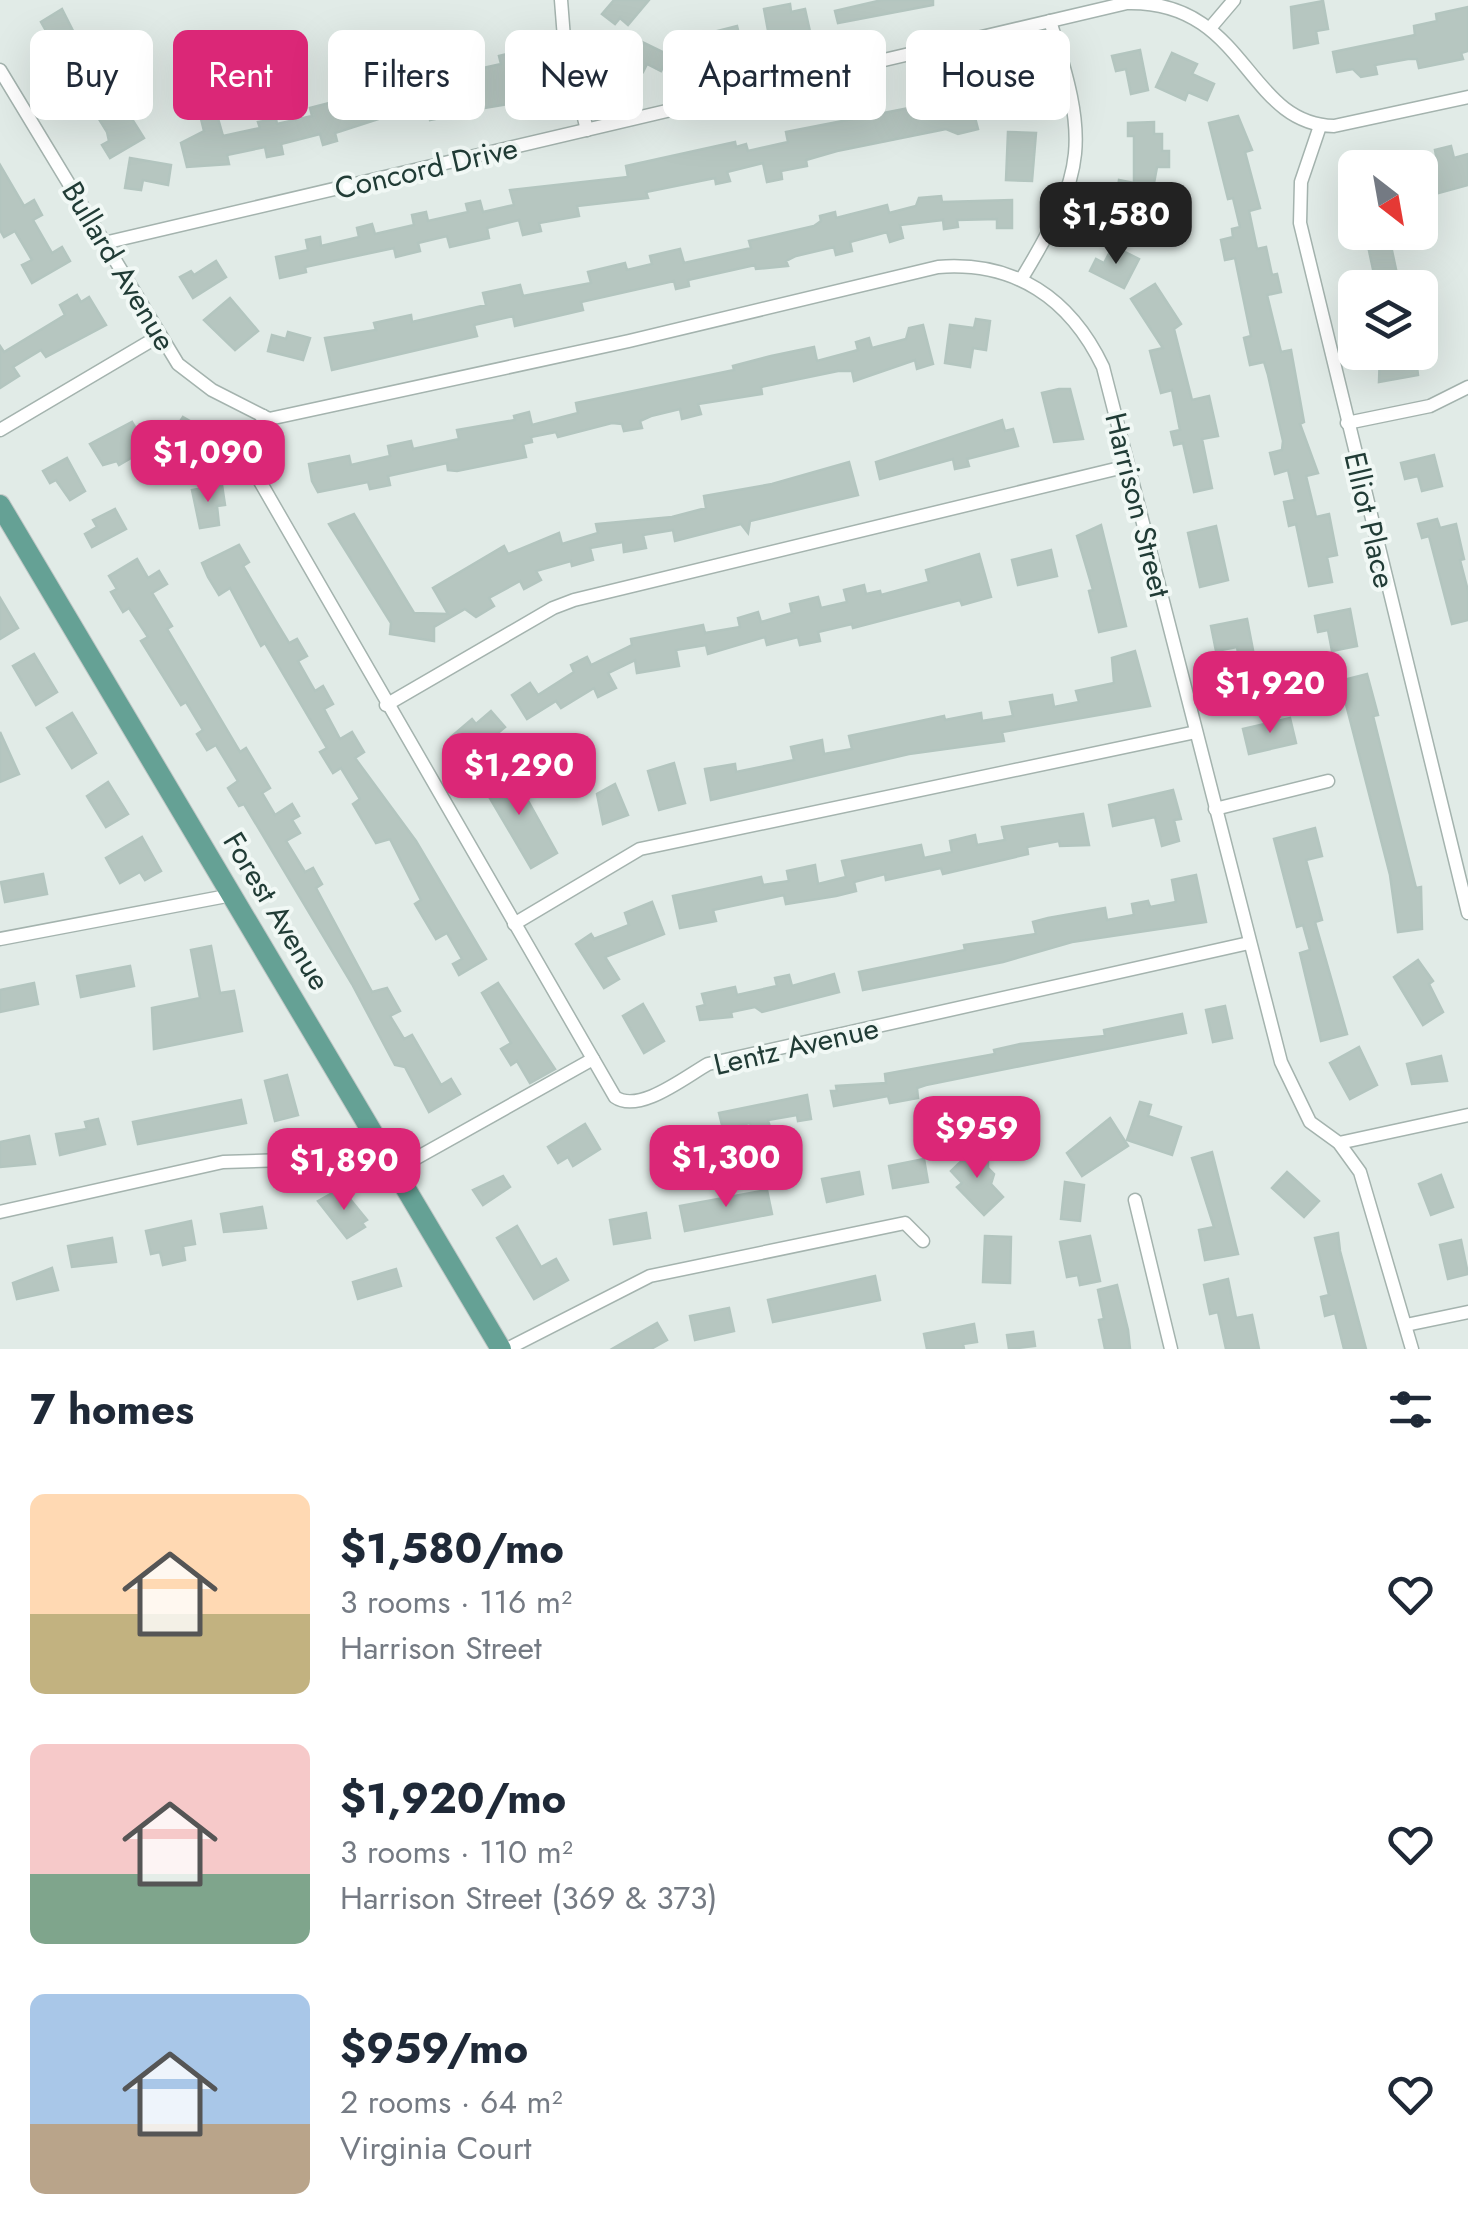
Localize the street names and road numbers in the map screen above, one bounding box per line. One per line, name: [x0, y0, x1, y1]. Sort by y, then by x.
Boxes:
street label: Concord Drive: [330, 126, 522, 210]
street label: Bullard Avenue: [51, 173, 187, 359]
street label: Harrison Street: [1094, 408, 1182, 603]
street label: Elliot Place: [1334, 448, 1406, 592]
street label: Forest Avenue: [213, 824, 341, 998]
street label: Lentz Avenue: [709, 1006, 883, 1086]

